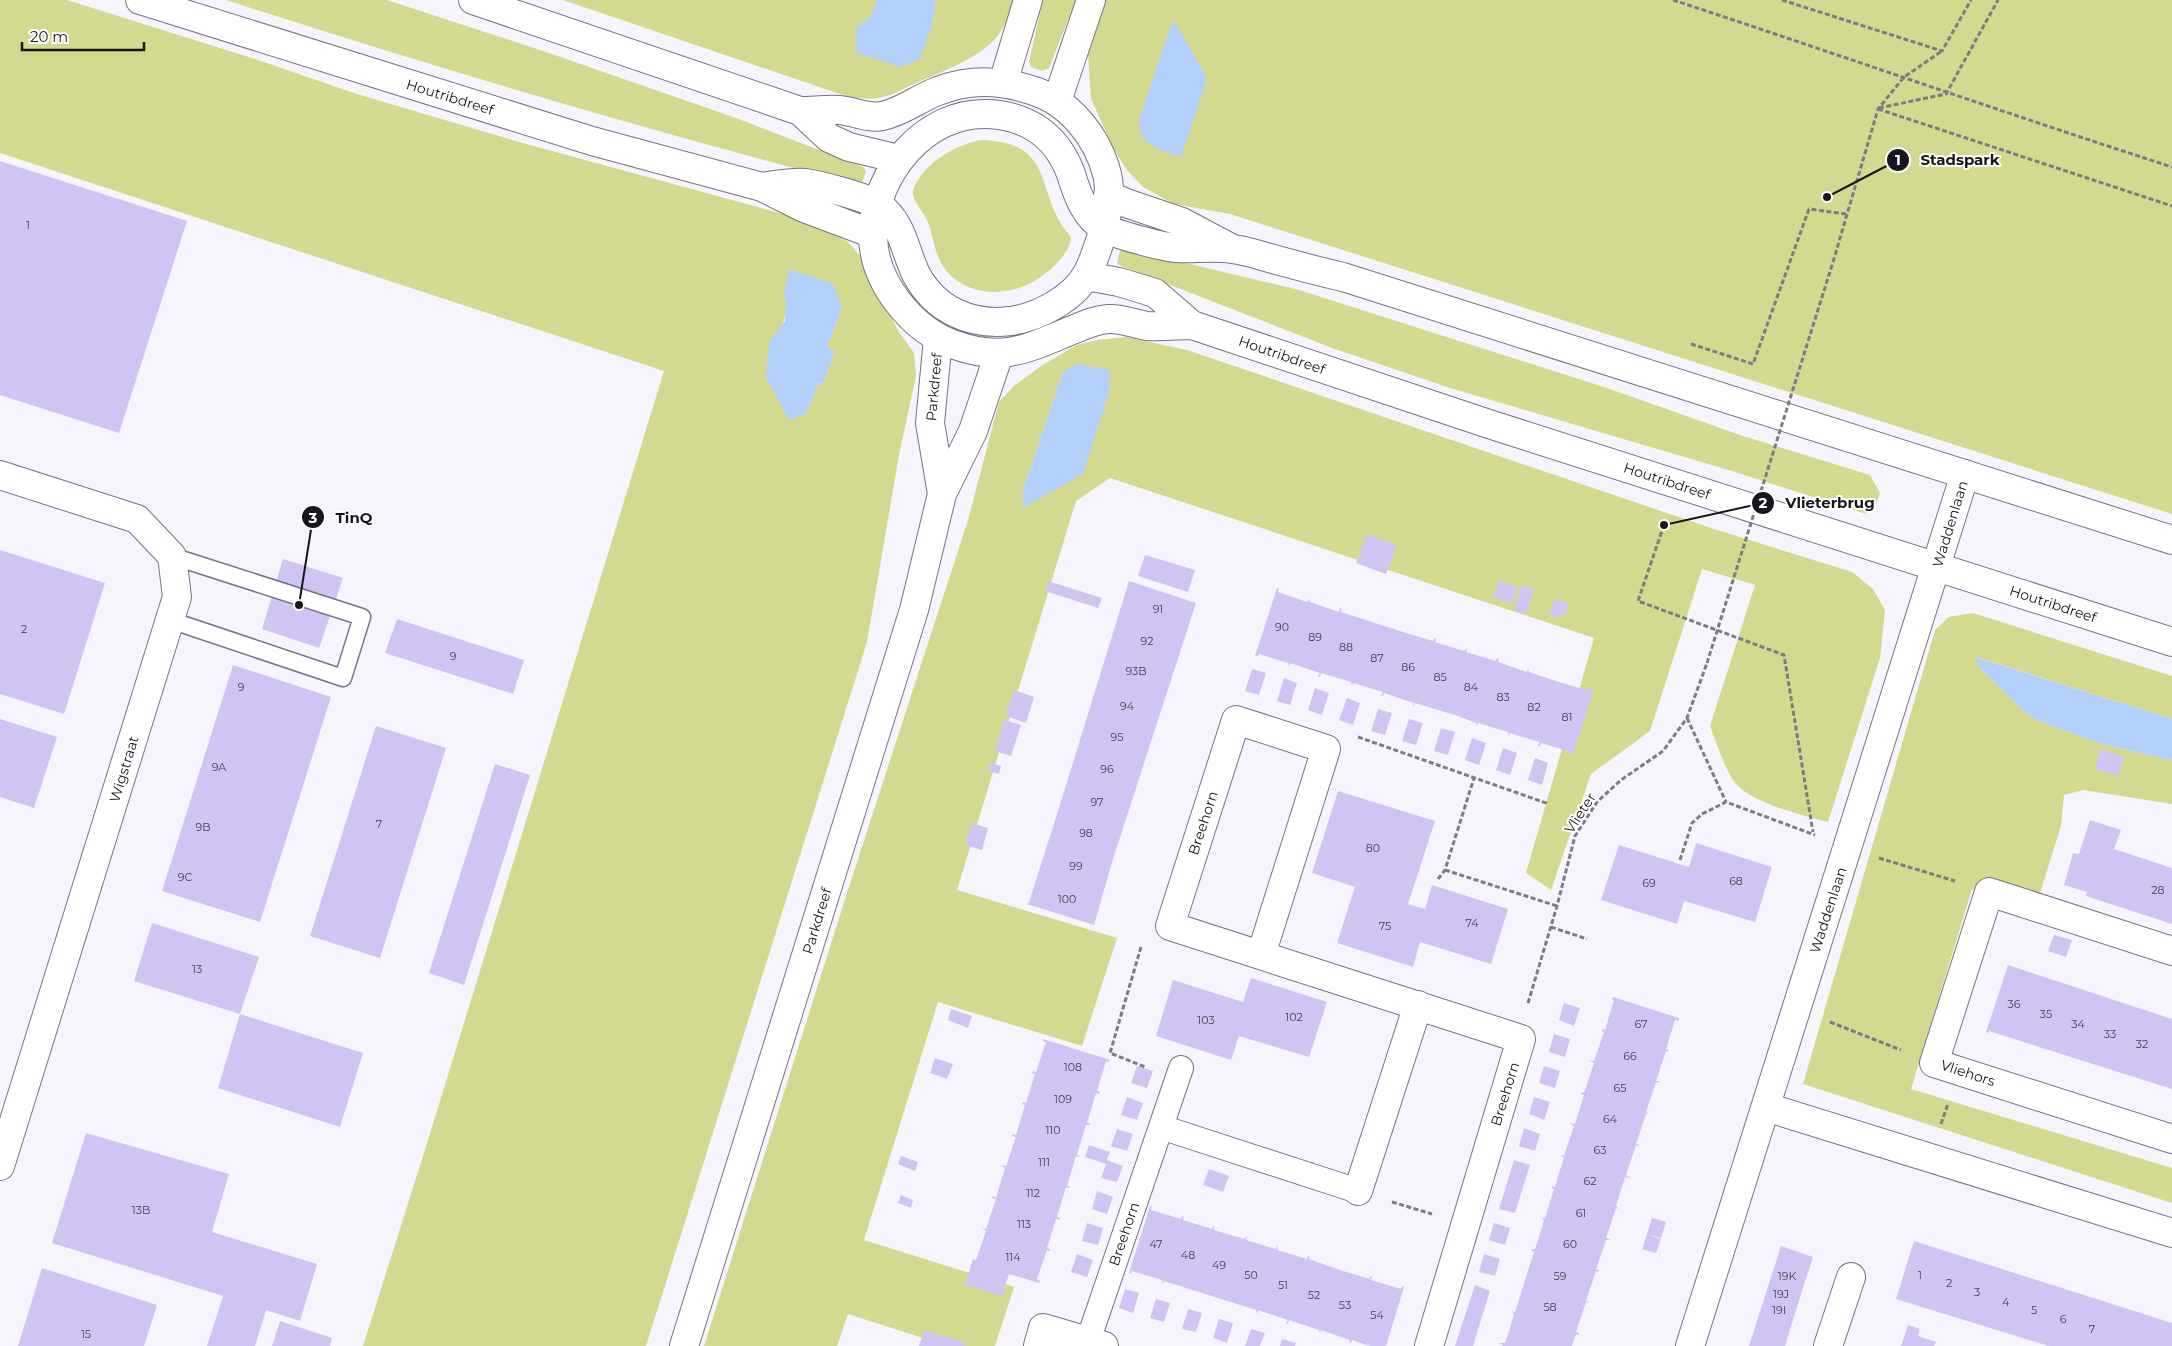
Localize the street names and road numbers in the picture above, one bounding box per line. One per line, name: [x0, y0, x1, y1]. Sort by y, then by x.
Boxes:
street label: Houtribdreef: [404, 75, 497, 119]
street label: Houtribdreef: [1236, 332, 1329, 379]
street label: Parkdreef: [922, 351, 946, 422]
street label: Houtribdreef: [1621, 458, 1714, 504]
street label: Waddenlaan: [1928, 478, 1972, 570]
street label: Houtribdreef: [2007, 581, 2100, 627]
street label: Wigstraat: [105, 733, 143, 804]
street label: Breehorn: [1184, 789, 1222, 857]
street label: Vlieter: [1560, 789, 1600, 837]
street label: Waddenlaan: [1806, 865, 1850, 955]
street label: Parkdreef: [798, 885, 836, 956]
street label: Vliehors: [1939, 1056, 1998, 1090]
street label: Breehorn: [1487, 1060, 1523, 1128]
street label: Breehorn: [1105, 1200, 1143, 1268]

